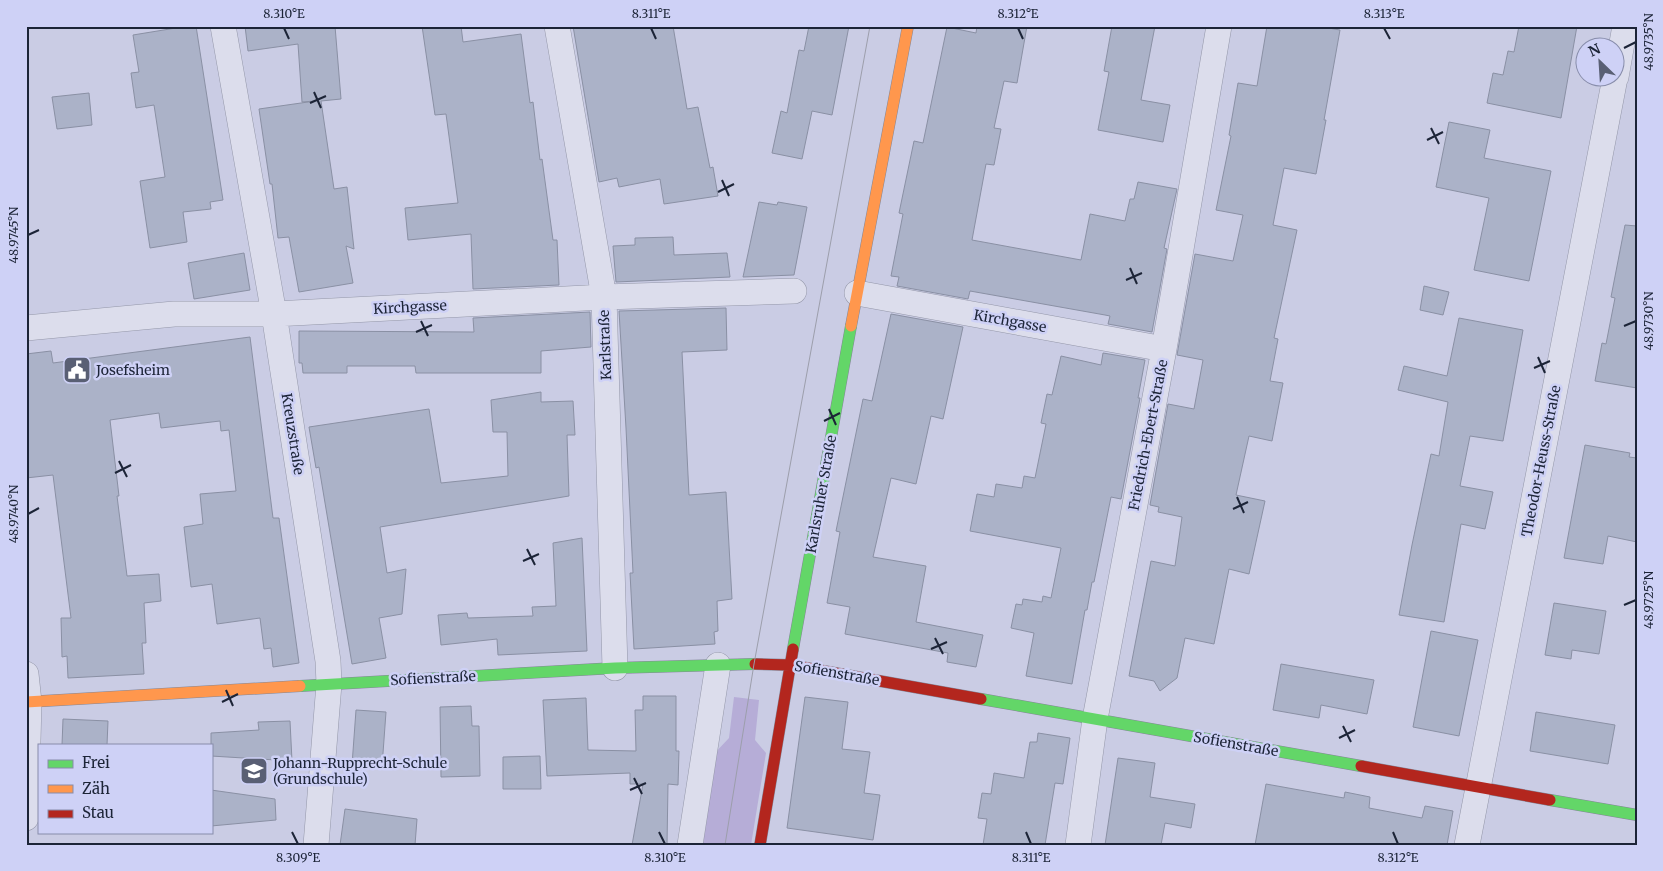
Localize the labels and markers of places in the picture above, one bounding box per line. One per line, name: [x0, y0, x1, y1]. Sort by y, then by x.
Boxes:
public building icon: Josefsheim: [62, 355, 92, 385]
place label: Josefsheim: [95, 361, 170, 379]
place label: Johann-Rupprecht-Schule (Grundschule): [272, 754, 447, 788]
school or university icon: Johann-Rupprecht-Schule (Grundschule): [239, 756, 269, 786]

